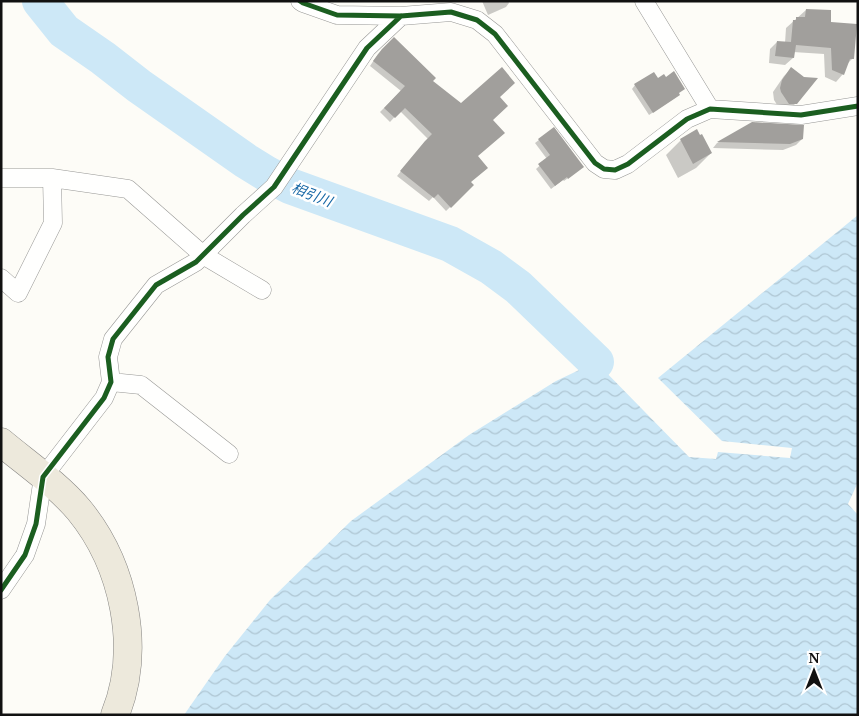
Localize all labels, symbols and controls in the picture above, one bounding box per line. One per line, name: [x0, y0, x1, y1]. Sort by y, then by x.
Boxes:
water label: 相引川: [289, 178, 337, 211]
north arrow: [789, 646, 839, 696]
text: N: [808, 648, 820, 667]

